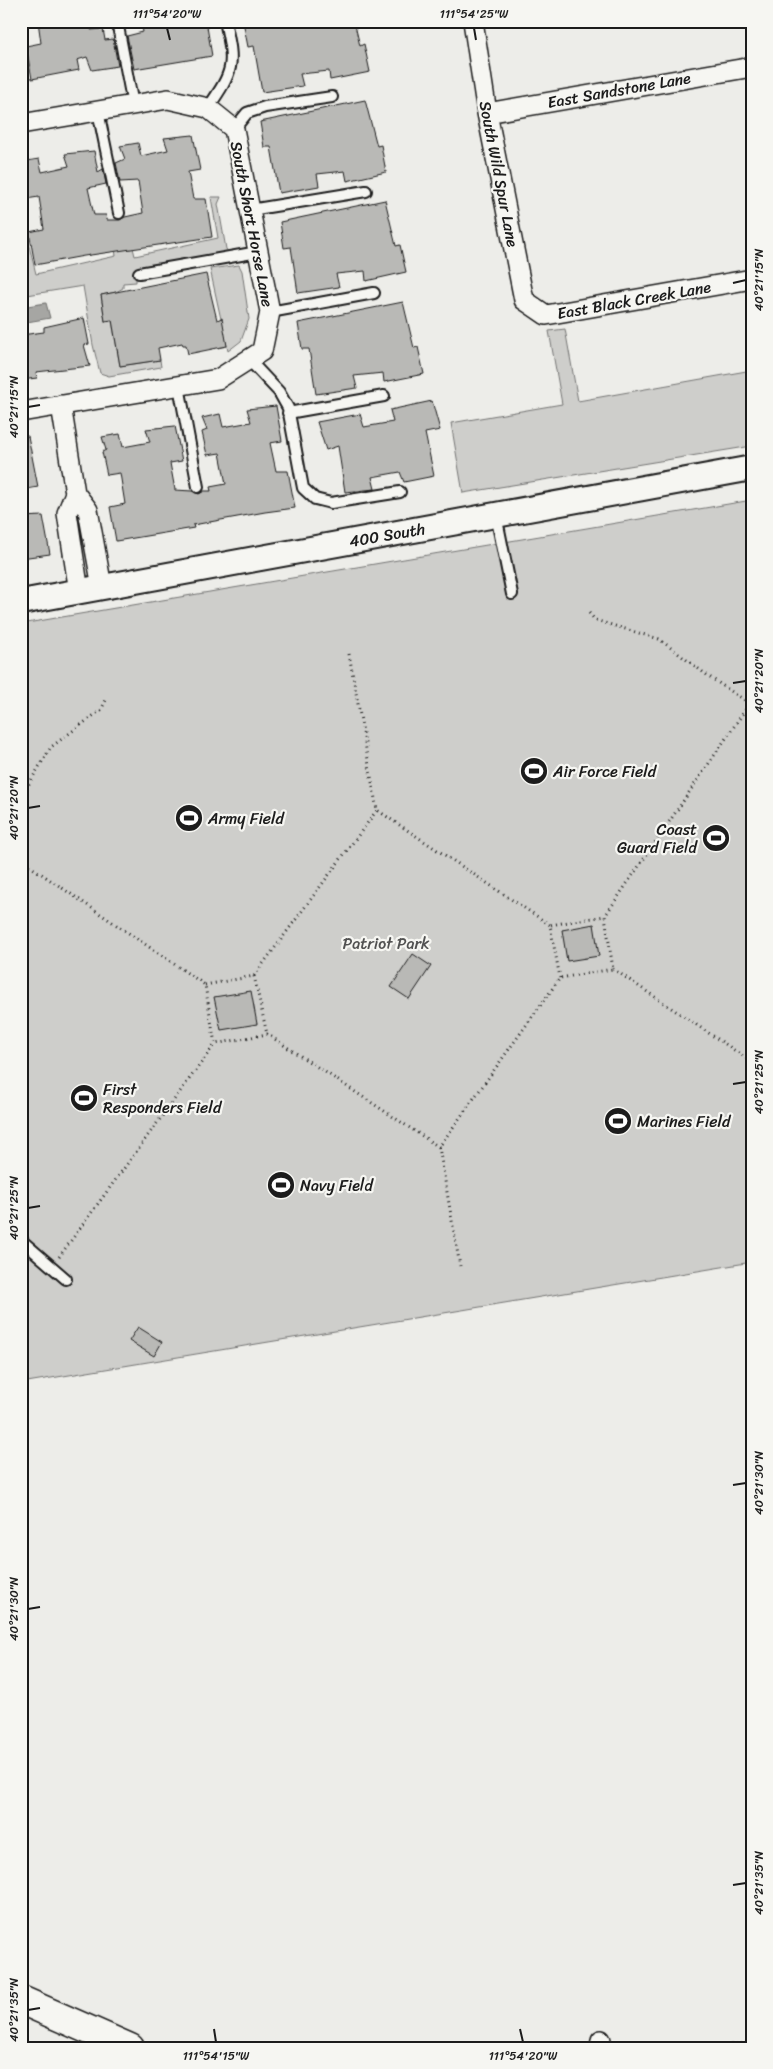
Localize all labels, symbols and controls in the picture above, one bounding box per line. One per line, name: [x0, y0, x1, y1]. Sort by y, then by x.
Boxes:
text: 111°54'20"W: [133, 3, 202, 25]
text: 111°54'25"W: [440, 3, 509, 25]
street label: East Sandstone Lane: [545, 63, 693, 117]
street label: South Wild Spur Lane: [471, 98, 527, 250]
street label: South Short Horse Lane: [222, 139, 282, 309]
text: 40°21'15"N: [748, 248, 770, 311]
street label: East Black Creek Lane: [555, 272, 713, 328]
text: 40°21'15"N: [3, 375, 25, 438]
street label: 400 South: [347, 514, 427, 556]
text: 40°21'20"N: [748, 648, 770, 713]
sports icon: Air Force Field: [519, 756, 549, 786]
place label: Air Force Field: [552, 757, 658, 786]
text: 40°21'20"N: [3, 775, 25, 840]
sports icon: Army Field: [174, 803, 204, 833]
place label: Army Field: [207, 804, 286, 833]
place label: Coast Guard Field: [617, 815, 699, 862]
sports icon: Coast Guard Field: [701, 823, 731, 853]
park label: Patriot Park: [342, 929, 430, 958]
text: 40°21'25"N: [748, 1049, 770, 1114]
place label: First Responders Field: [103, 1075, 223, 1122]
sports icon: First Responders Field: [69, 1083, 99, 1113]
sports icon: Marines Field: [603, 1106, 633, 1136]
place label: Marines Field: [637, 1107, 732, 1136]
sports icon: Navy Field: [266, 1170, 296, 1200]
place label: Navy Field: [300, 1171, 374, 1200]
text: 40°21'25"N: [3, 1175, 25, 1240]
text: 40°21'30"N: [748, 1450, 770, 1515]
text: 40°21'30"N: [3, 1576, 25, 1641]
text: 40°21'35"N: [748, 1850, 770, 1915]
text: 40°21'35"N: [3, 1977, 25, 2042]
text: 111°54'15"W: [183, 2045, 250, 2067]
text: 111°54'20"W: [489, 2045, 558, 2067]

